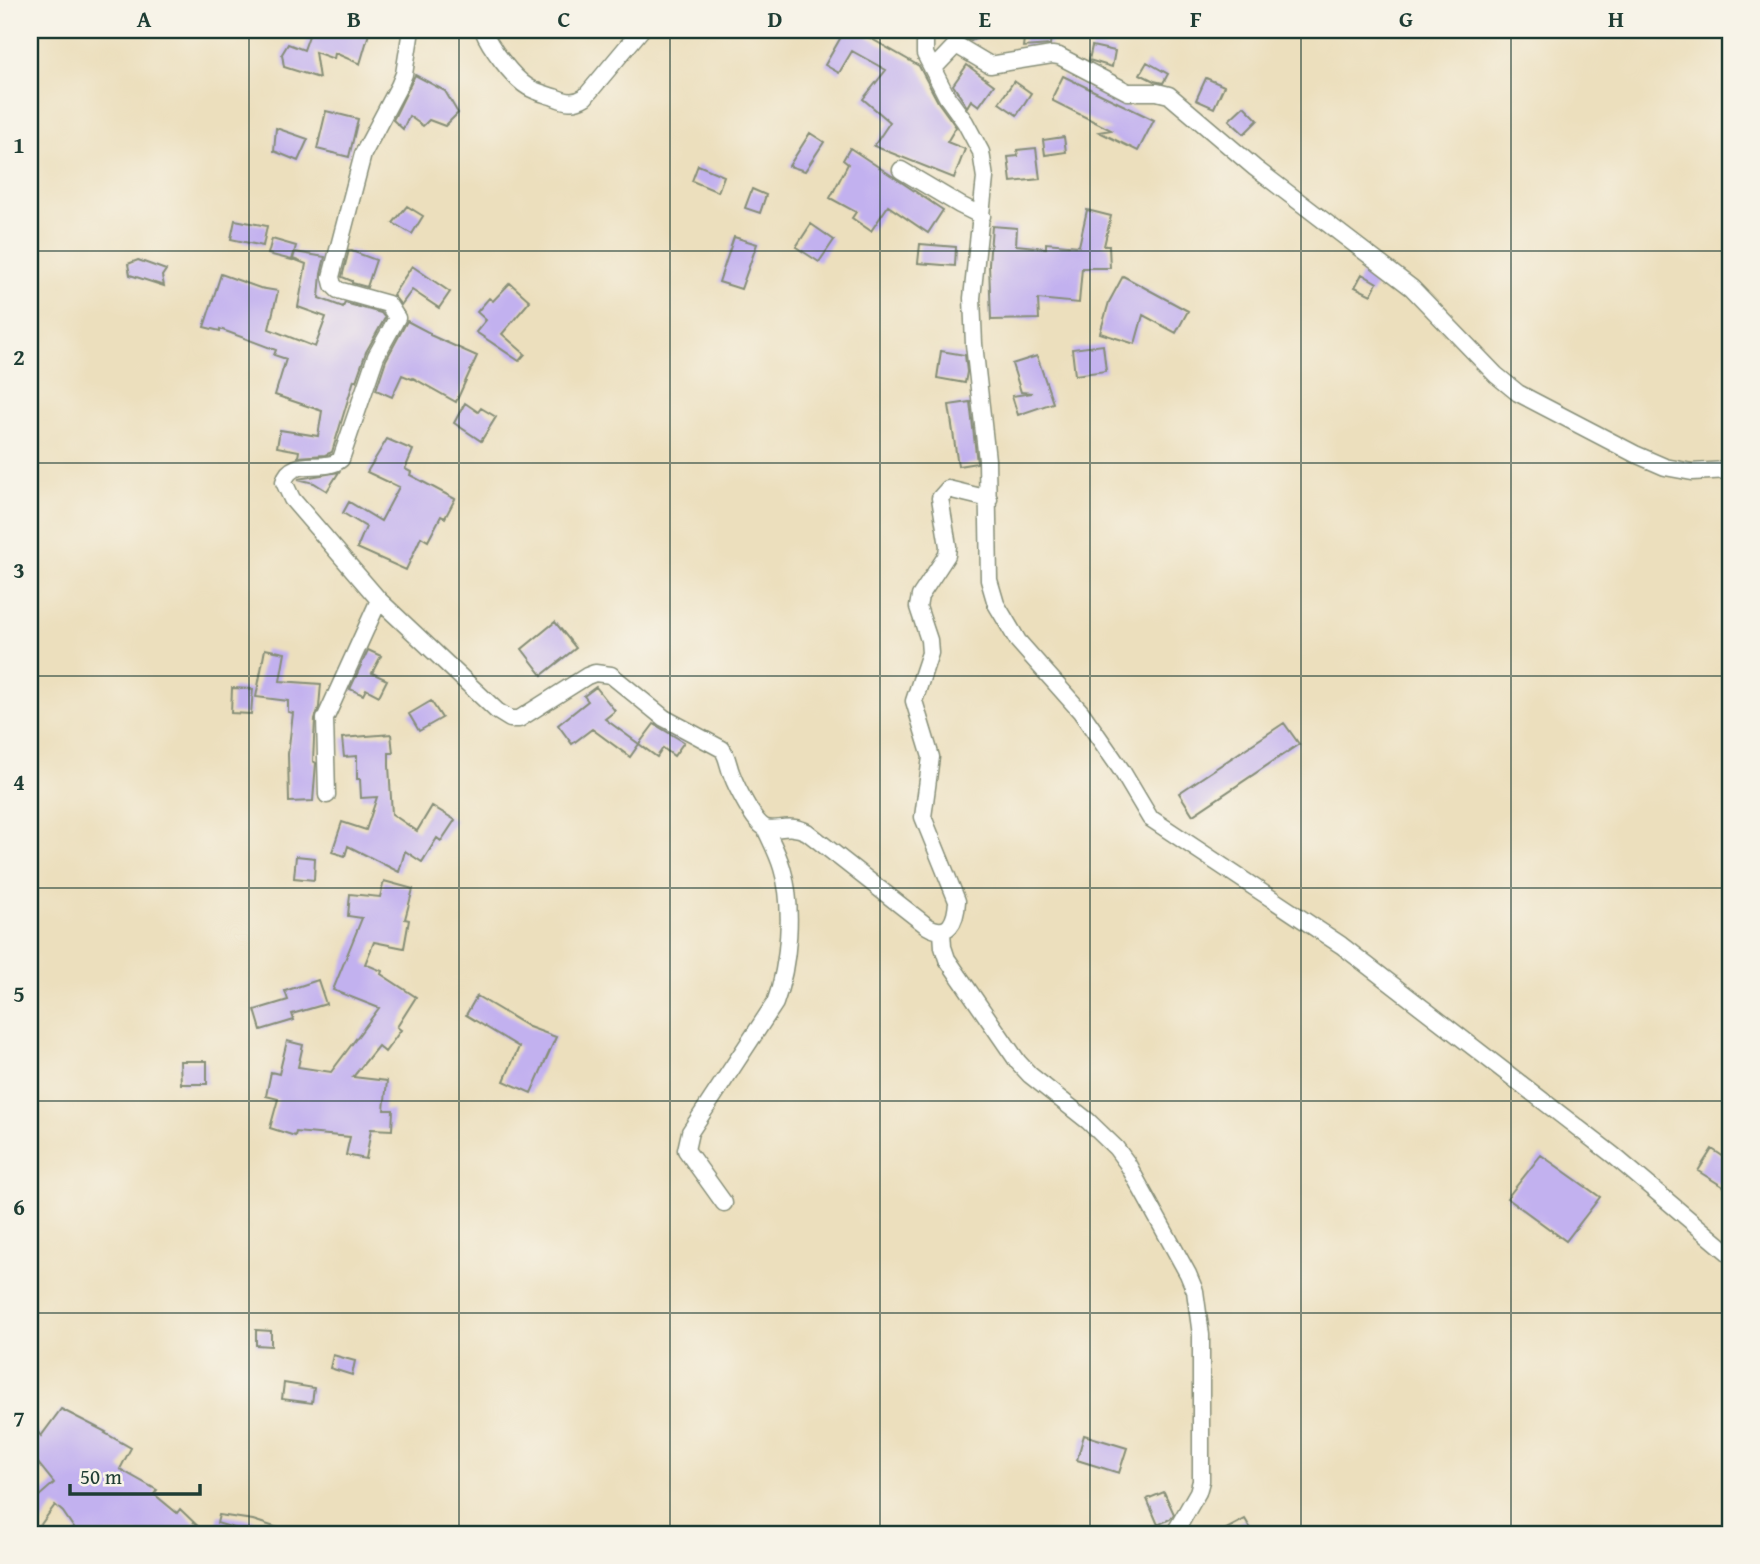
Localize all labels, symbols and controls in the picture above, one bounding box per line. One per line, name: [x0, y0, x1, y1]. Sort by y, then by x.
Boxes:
text: A: [137, 2, 152, 35]
text: B: [347, 2, 361, 35]
text: C: [557, 2, 571, 35]
text: D: [768, 2, 783, 35]
text: E: [979, 2, 991, 35]
text: F: [1190, 2, 1202, 35]
text: G: [1399, 2, 1413, 35]
text: H: [1608, 2, 1624, 35]
text: 1: [13, 128, 25, 161]
text: 2: [13, 340, 25, 373]
text: 3: [13, 553, 25, 586]
text: 4: [13, 765, 25, 798]
text: 5: [13, 977, 25, 1010]
text: 6: [13, 1190, 25, 1223]
text: 7: [13, 1402, 25, 1435]
scale bar: [70, 1452, 200, 1496]
text: 50 m: [80, 1461, 122, 1492]

